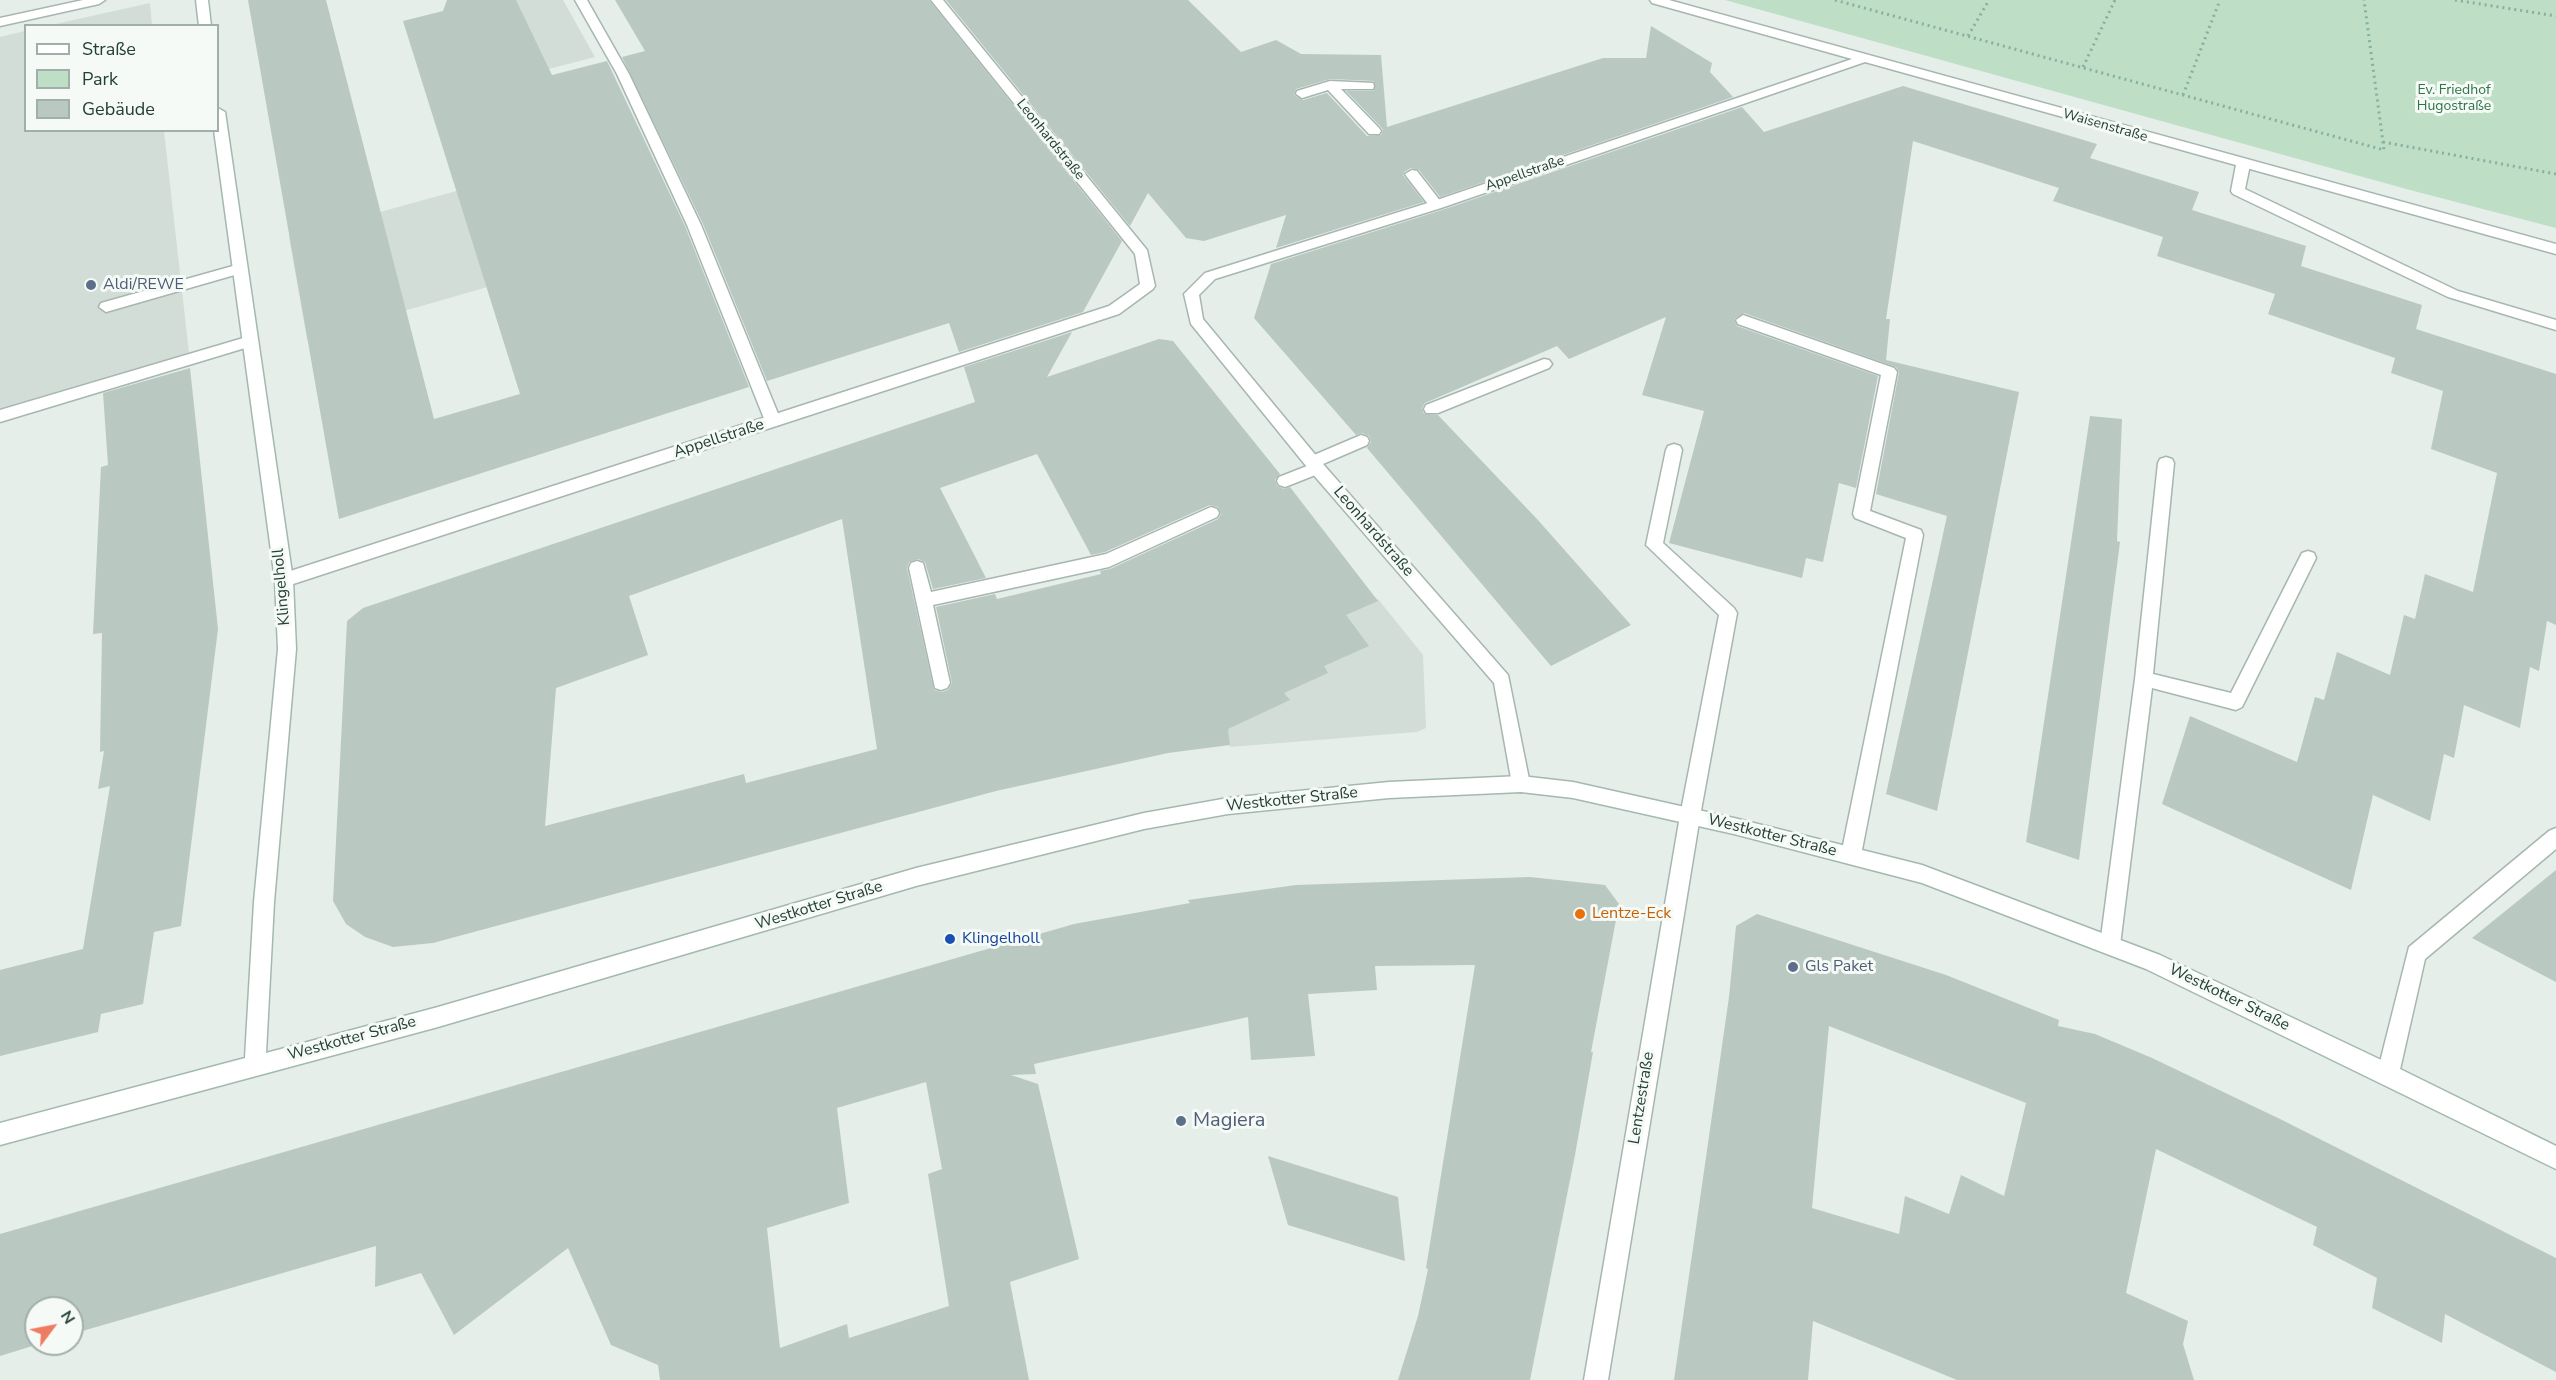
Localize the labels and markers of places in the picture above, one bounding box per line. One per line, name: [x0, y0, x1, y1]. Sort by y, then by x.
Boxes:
place label: Aldi/REWE: [103, 275, 184, 295]
marker: Aldi/REWE: [84, 278, 98, 292]
place label: Lentze-Eck: [1592, 904, 1671, 924]
marker: Lentze-Eck: [1573, 907, 1587, 921]
place label: Klingelholl: [962, 929, 1040, 949]
marker: Klingelholl: [943, 932, 957, 946]
place label: Gls Paket: [1805, 957, 1873, 977]
marker: Gls Paket: [1786, 960, 1800, 974]
place label: Magiera: [1193, 1109, 1265, 1133]
marker: Magiera: [1174, 1114, 1188, 1128]

